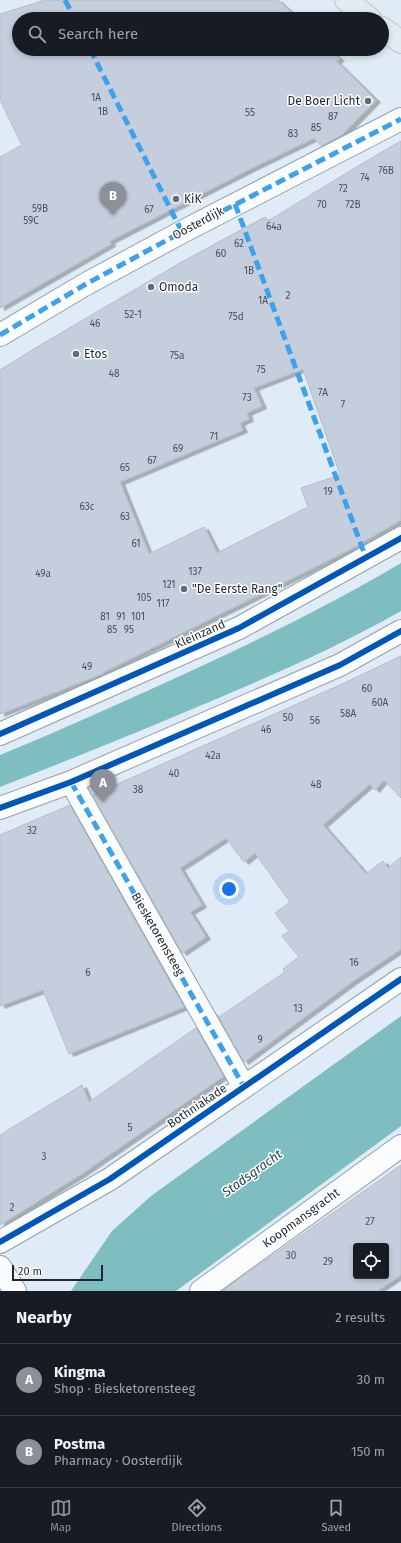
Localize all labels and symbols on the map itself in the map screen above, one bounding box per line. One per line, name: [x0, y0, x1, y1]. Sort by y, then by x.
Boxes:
house number: 1A: [91, 92, 101, 104]
place label: De Boer Licht: [287, 94, 361, 108]
marker: De Boer Licht: [363, 96, 373, 106]
house number: 1B: [98, 106, 108, 118]
house number: 55: [245, 107, 255, 119]
house number: 87: [328, 111, 338, 123]
house number: 85: [311, 122, 321, 134]
house number: 83: [288, 128, 298, 140]
house number: 76B: [378, 165, 394, 177]
house number: 74: [360, 172, 370, 184]
pin: B: [100, 182, 126, 215]
house number: 72: [338, 183, 348, 195]
place label: KiK: [184, 192, 202, 206]
marker: KiK: [171, 194, 181, 204]
house number: 70: [317, 199, 327, 211]
house number: 72B: [345, 199, 361, 211]
house number: 59B: [32, 203, 48, 215]
street label: Oosterdijk: [170, 203, 227, 242]
house number: 67: [144, 204, 154, 216]
house number: 59C: [23, 215, 39, 227]
house number: 64a: [266, 221, 282, 233]
house number: 62: [234, 238, 244, 250]
house number: 60: [216, 248, 227, 260]
house number: 1B: [244, 265, 254, 277]
place label: Omoda: [159, 280, 198, 294]
marker: Omoda: [146, 282, 156, 292]
house number: 2: [286, 290, 291, 302]
house number: 1A: [258, 295, 268, 307]
house number: 52-1: [124, 309, 142, 321]
house number: 75d: [228, 311, 244, 323]
house number: 46: [90, 318, 100, 330]
place label: Etos: [84, 347, 107, 361]
marker: Etos: [71, 349, 81, 359]
house number: 75a: [170, 350, 184, 362]
house number: 75: [256, 364, 266, 376]
house number: 48: [109, 368, 120, 380]
house number: 7A: [318, 387, 328, 399]
house number: 73: [242, 392, 252, 404]
house number: 7: [341, 399, 346, 411]
house number: 71: [210, 431, 218, 443]
house number: 69: [173, 443, 183, 455]
house number: 67: [147, 455, 157, 467]
house number: 65: [120, 462, 130, 474]
house number: 19: [323, 486, 333, 498]
house number: 63c: [80, 501, 95, 513]
house number: 63: [120, 511, 130, 523]
house number: 61: [131, 538, 141, 550]
house number: 137: [188, 566, 202, 578]
house number: 49a: [35, 568, 51, 580]
house number: 121: [162, 579, 176, 591]
place label: "De Eerste Rang": [192, 582, 283, 596]
marker: "De Eerste Rang": [179, 584, 189, 594]
house number: 105: [137, 592, 151, 604]
house number: 117: [157, 598, 170, 610]
house number: 81: [100, 611, 110, 623]
house number: 91: [116, 611, 126, 623]
house number: 101: [131, 611, 145, 623]
street label: Kleinzand: [173, 617, 227, 651]
house number: 85: [107, 624, 117, 636]
house number: 95: [124, 624, 134, 636]
house number: 49: [82, 661, 92, 673]
house number: 60: [362, 683, 373, 695]
house number: 60A: [372, 697, 389, 709]
house number: 58A: [340, 708, 356, 720]
house number: 50: [283, 712, 294, 724]
house number: 56: [310, 715, 320, 727]
house number: 46: [261, 724, 271, 736]
house number: 42a: [205, 750, 221, 762]
house number: 40: [169, 768, 180, 780]
pin: A: [90, 769, 116, 802]
house number: 48: [311, 779, 322, 791]
house number: 38: [133, 784, 144, 796]
house number: 32: [27, 825, 37, 837]
your location: [219, 879, 239, 899]
street label: Biesketorensteeg: [129, 890, 188, 979]
house number: 16: [349, 957, 359, 969]
house number: 6: [85, 967, 91, 979]
house number: 13: [293, 1003, 303, 1015]
house number: 9: [257, 1034, 263, 1046]
street label: Bothniakade: [165, 1081, 229, 1131]
house number: 5: [127, 1122, 133, 1134]
water label: Stadsgracht: [218, 1146, 285, 1200]
house number: 3: [42, 1151, 47, 1163]
street label: Koopmansgracht: [260, 1185, 343, 1251]
house number: 2: [10, 1202, 15, 1214]
house number: 27: [365, 1216, 375, 1228]
house number: 30: [286, 1250, 297, 1262]
house number: 29: [323, 1256, 333, 1268]
scale bar: [12, 1263, 103, 1282]

